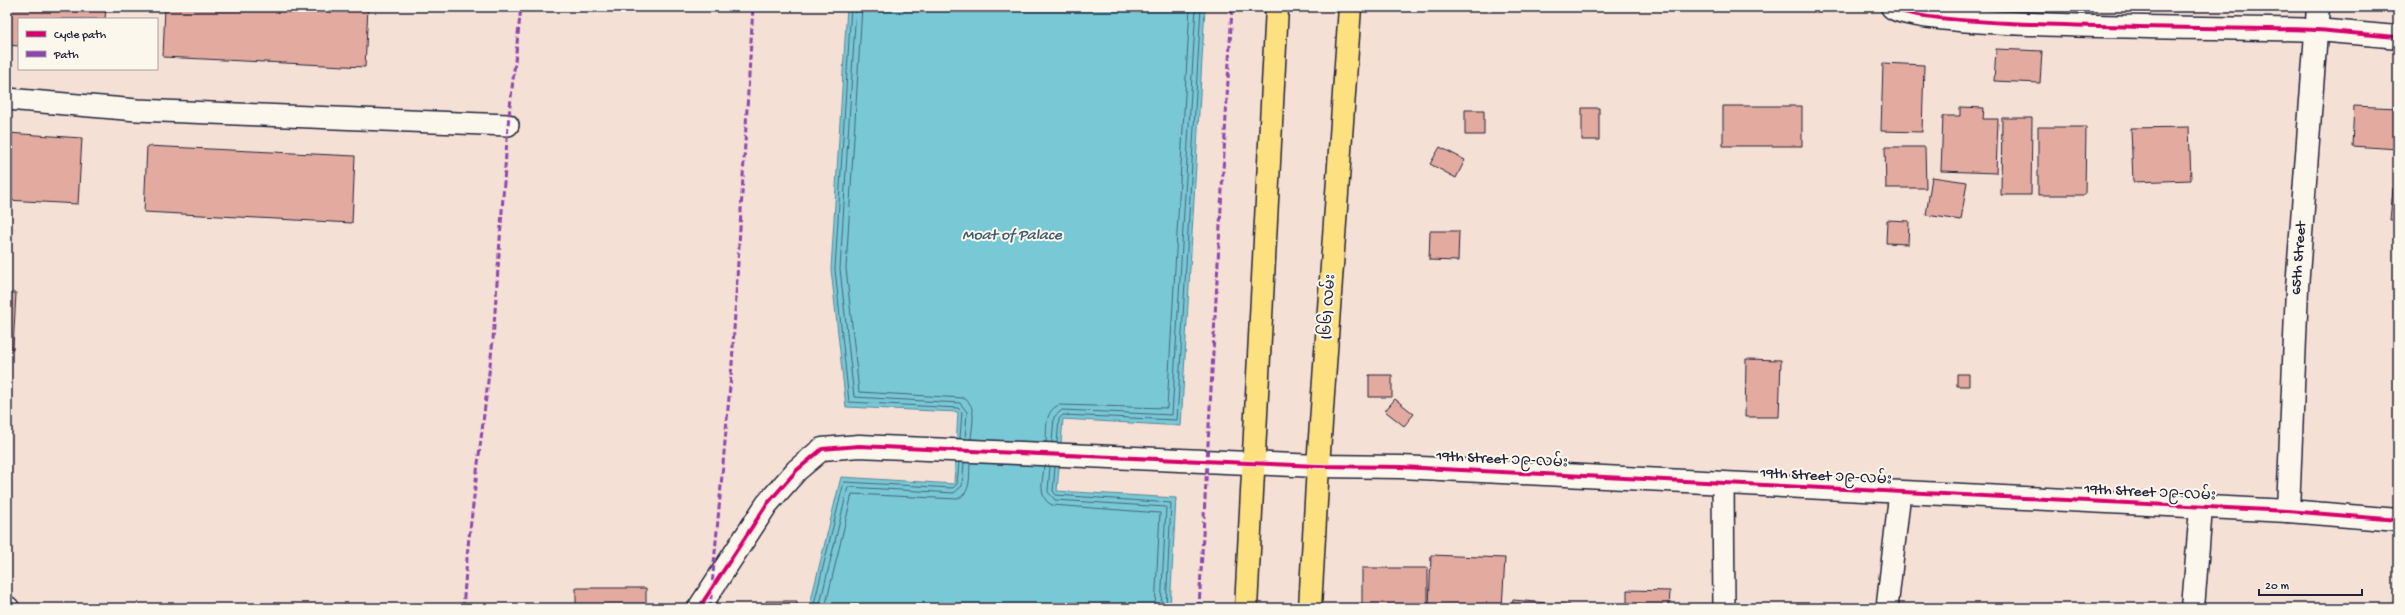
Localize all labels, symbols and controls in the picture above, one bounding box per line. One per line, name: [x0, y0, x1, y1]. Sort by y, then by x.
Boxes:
legend: [18, 18, 158, 70]
text: Cycle path: [54, 29, 107, 43]
text: Path: [53, 49, 79, 63]
street label: 65th Street: [2288, 219, 2311, 295]
water label: Moat of Palace: [962, 227, 1062, 246]
street label: (၆၆) လမ်း: [1315, 273, 1340, 340]
street label: 19th Street ၁၉−လမ်း: [1435, 445, 1569, 473]
street label: 19th Street ၁၉−လမ်း: [1759, 462, 1893, 490]
street label: 19th Street ၁၉−လမ်း: [2083, 478, 2217, 506]
scale bar: [2259, 571, 2362, 597]
text: 20 m: [2265, 580, 2290, 594]

